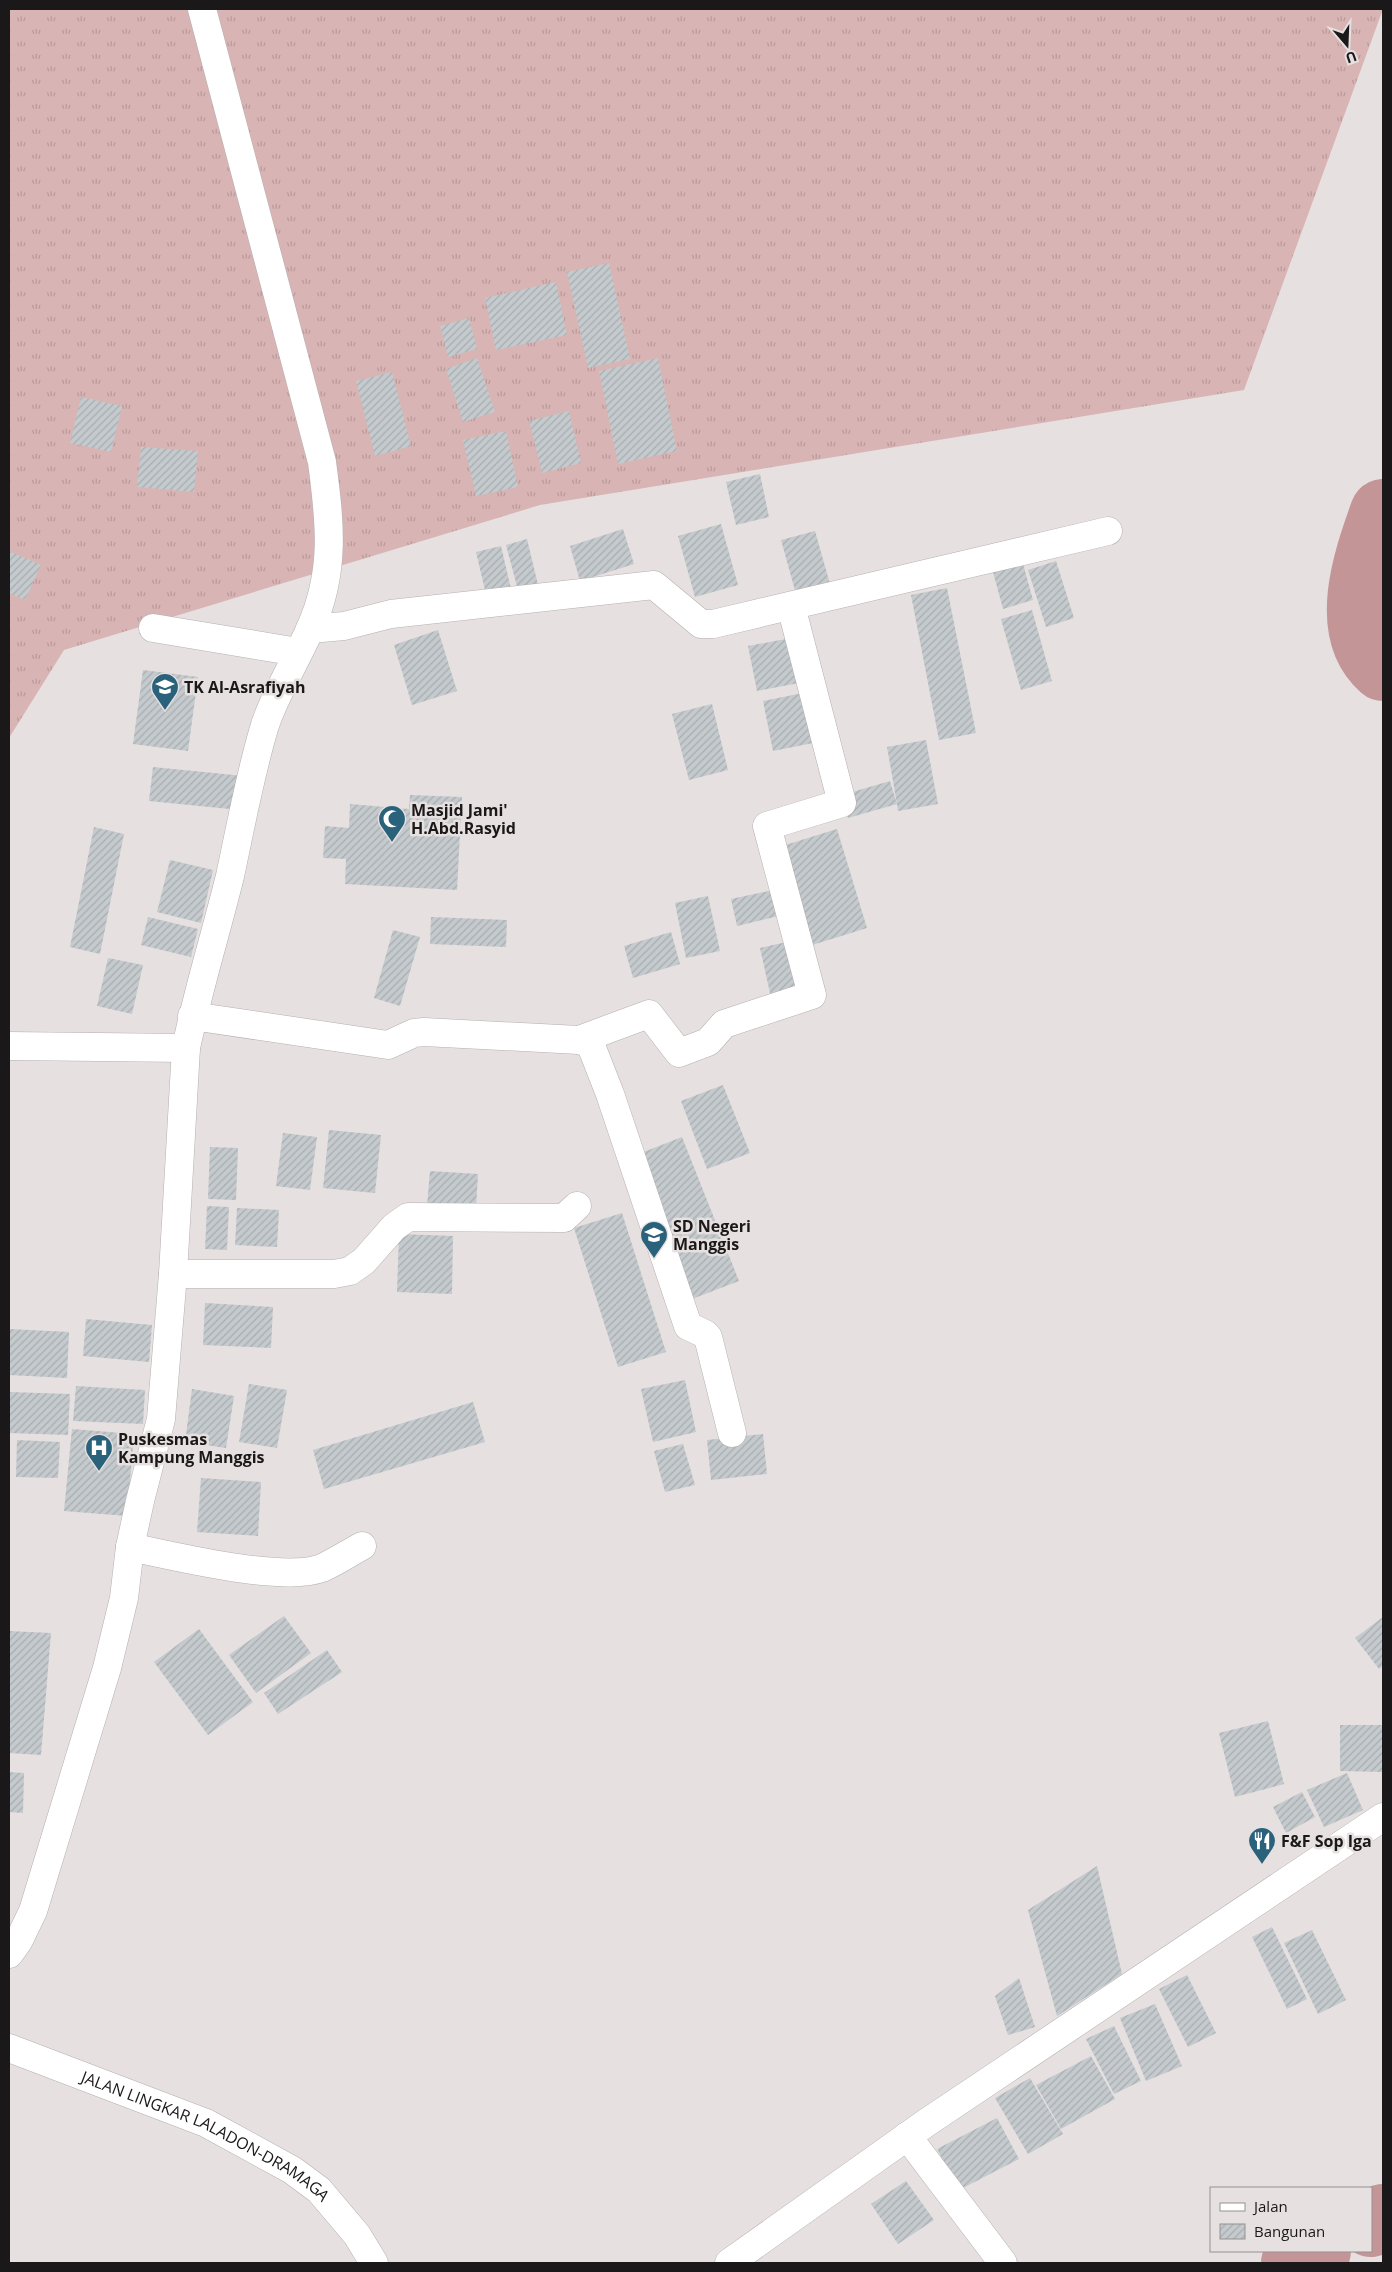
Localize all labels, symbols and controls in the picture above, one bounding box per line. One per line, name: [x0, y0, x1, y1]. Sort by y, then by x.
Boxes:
north arrow: [1322, 20, 1372, 70]
text: U: [1343, 47, 1359, 68]
school or university icon: TK Al-Asrafiyah: [150, 672, 180, 711]
place label: TK Al-Asrafiyah: [184, 676, 305, 698]
place label: Masjid Jami' H.Abd.Rasyid: [411, 799, 516, 839]
mosque icon: Masjid Jami' H.Abd.Rasyid: [377, 804, 407, 843]
place label: SD Negeri Manggis: [673, 1215, 751, 1255]
school or university icon: SD Negeri Manggis: [639, 1220, 669, 1259]
place label: Puskesmas Kampung Manggis: [118, 1428, 265, 1468]
hospital icon: Puskesmas Kampung Manggis: [84, 1433, 114, 1472]
restaurant icon: F&F Sop Iga: [1247, 1826, 1277, 1865]
place label: F&F Sop Iga: [1281, 1830, 1372, 1852]
street label: JALAN LINGKAR LALADON-DRAMAGA: [76, 2065, 335, 2207]
legend: [1210, 2187, 1372, 2252]
text: Jalan: [1252, 2196, 1288, 2216]
text: Bangunan: [1254, 2221, 1325, 2241]

